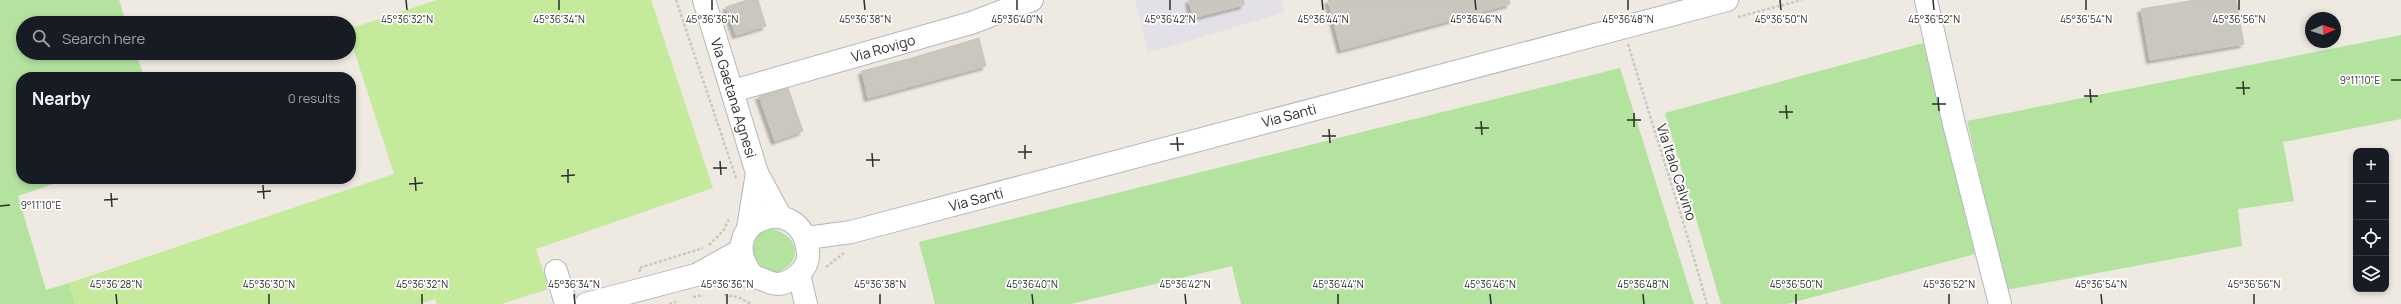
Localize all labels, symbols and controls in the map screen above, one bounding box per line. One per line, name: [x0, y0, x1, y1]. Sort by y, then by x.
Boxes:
text: 45°36'32"N: [381, 12, 433, 26]
text: 45°36'34"N: [533, 12, 585, 26]
text: 45°36'36"N: [686, 12, 738, 26]
text: 45°36'38"N: [839, 12, 891, 26]
text: 45°36'40"N: [991, 12, 1043, 26]
text: 45°36'42"N: [1144, 12, 1196, 26]
text: 45°36'44"N: [1297, 12, 1349, 26]
text: 45°36'46"N: [1450, 12, 1502, 26]
text: 45°36'48"N: [1602, 12, 1654, 26]
text: 45°36'50"N: [1755, 12, 1807, 26]
text: 45°36'52"N: [1908, 12, 1960, 26]
text: 45°36'54"N: [2060, 12, 2112, 26]
text: 45°36'56"N: [2213, 12, 2266, 26]
north arrow: [2305, 12, 2341, 48]
search box: [16, 16, 356, 60]
icon: search: [30, 27, 52, 49]
text: Search here: [62, 28, 145, 49]
street label: Via Rovigo: [849, 30, 917, 66]
street label: Via Gaetana Agnesi: [707, 36, 761, 160]
text: 9°11'10"E: [2340, 73, 2380, 87]
text: Nearby: [32, 87, 90, 110]
text: 0 results: [288, 89, 340, 107]
street label: Via Santi: [1260, 99, 1318, 131]
street label: Via Italo Calvino: [1652, 121, 1702, 223]
map controls: [2353, 148, 2389, 292]
button: +: [2353, 148, 2389, 184]
street label: Via Santi: [947, 183, 1005, 215]
button: −: [2353, 184, 2389, 220]
text: 9°11'10"E: [21, 198, 61, 212]
button: locate: [2353, 220, 2389, 256]
button: layers: [2353, 256, 2389, 292]
text: 45°36'28"N: [90, 277, 142, 291]
text: 45°36'30"N: [243, 277, 295, 291]
text: 45°36'32"N: [396, 277, 448, 291]
text: 45°36'34"N: [548, 277, 600, 291]
text: 45°36'36"N: [701, 277, 753, 291]
text: 45°36'38"N: [854, 277, 906, 291]
text: 45°36'40"N: [1006, 277, 1058, 291]
text: 45°36'42"N: [1159, 277, 1211, 291]
text: 45°36'44"N: [1312, 277, 1364, 291]
text: 45°36'46"N: [1464, 277, 1516, 291]
text: 45°36'48"N: [1617, 277, 1669, 291]
text: 45°36'50"N: [1770, 277, 1822, 291]
text: 45°36'52"N: [1923, 277, 1975, 291]
text: 45°36'54"N: [2075, 277, 2127, 291]
text: 45°36'56"N: [2228, 277, 2281, 291]

